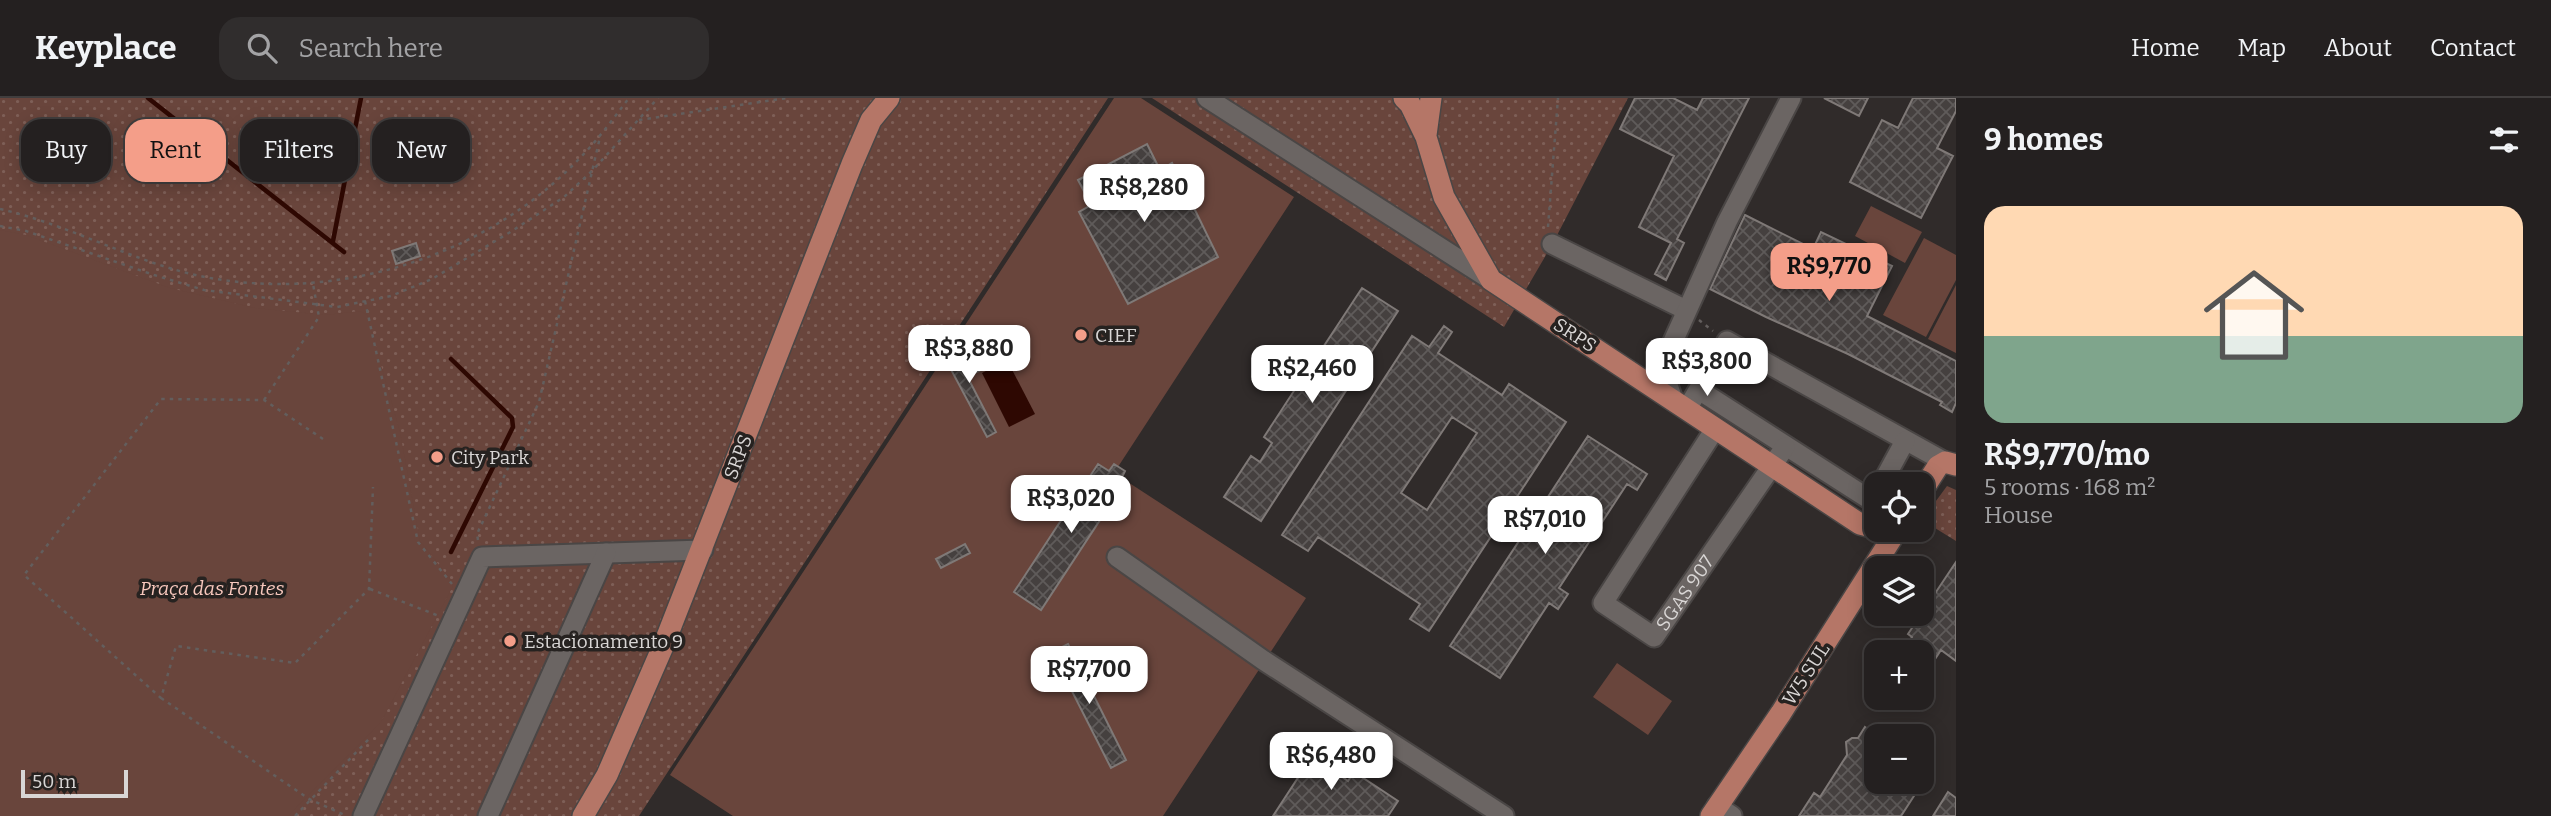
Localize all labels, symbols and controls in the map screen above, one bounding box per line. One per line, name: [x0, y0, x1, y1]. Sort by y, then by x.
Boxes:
search box: [219, 17, 709, 80]
text: Keyplace: [35, 28, 177, 68]
icon: search: [243, 29, 281, 67]
text: Search here: [299, 33, 443, 64]
text: Home: [2131, 34, 2200, 62]
text: Map: [2238, 34, 2286, 62]
text: About: [2324, 34, 2392, 62]
text: Contact: [2430, 34, 2516, 62]
chip: Buy: [21, 119, 111, 182]
chip: Rent: [125, 119, 226, 182]
chip: Filters: [240, 119, 358, 182]
chip: New: [372, 119, 470, 182]
icon: filters: [2485, 121, 2523, 159]
text: 9 homes: [1984, 122, 2103, 158]
pin: R$8,280: [1079, 164, 1209, 224]
text: R$8,280: [1099, 173, 1189, 201]
pin: R$9,770: [1764, 244, 1894, 303]
text: R$9,770: [1786, 252, 1872, 280]
icon: home: [2191, 252, 2317, 378]
street label: SRPS: [1549, 313, 1601, 357]
place label: CIEF: [1095, 324, 1137, 347]
pin: R$3,880: [904, 326, 1034, 385]
marker: CIEF: [1073, 327, 1089, 343]
text: R$3,880: [924, 334, 1014, 362]
pin: R$3,800: [1642, 338, 1772, 398]
pin: R$2,460: [1247, 345, 1377, 405]
text: R$3,800: [1662, 347, 1752, 375]
text: R$2,460: [1267, 354, 1357, 382]
street label: SRPS: [719, 431, 757, 483]
text: R$9,770/mo: [1984, 437, 2150, 473]
place label: City Park: [451, 446, 529, 469]
marker: City Park: [429, 449, 445, 465]
map controls: [1864, 472, 1934, 794]
button: locate: [1864, 472, 1934, 542]
text: 5 rooms · 168 m²: [1984, 473, 2155, 501]
pin: R$3,020: [1006, 476, 1136, 535]
text: R$3,020: [1027, 484, 1115, 512]
pin: R$7,010: [1480, 496, 1610, 556]
text: House: [1984, 501, 2053, 529]
text: R$7,010: [1504, 505, 1586, 533]
street label: SGAS 907: [1651, 550, 1719, 635]
button: layers: [1864, 556, 1934, 626]
park label: Praça das Fontes: [140, 577, 284, 600]
place label: Estacionamento 9: [524, 630, 683, 653]
marker: Estacionamento 9: [502, 633, 518, 649]
street label: W5 SUL: [1777, 639, 1835, 709]
button: +: [1864, 640, 1934, 710]
pin: R$7,700: [1024, 646, 1154, 706]
text: R$7,700: [1047, 655, 1131, 683]
button: −: [1864, 724, 1934, 794]
pin: R$6,480: [1266, 732, 1396, 792]
text: R$6,480: [1286, 741, 1376, 769]
scale bar: [21, 767, 128, 799]
text: 50 m: [32, 770, 76, 793]

